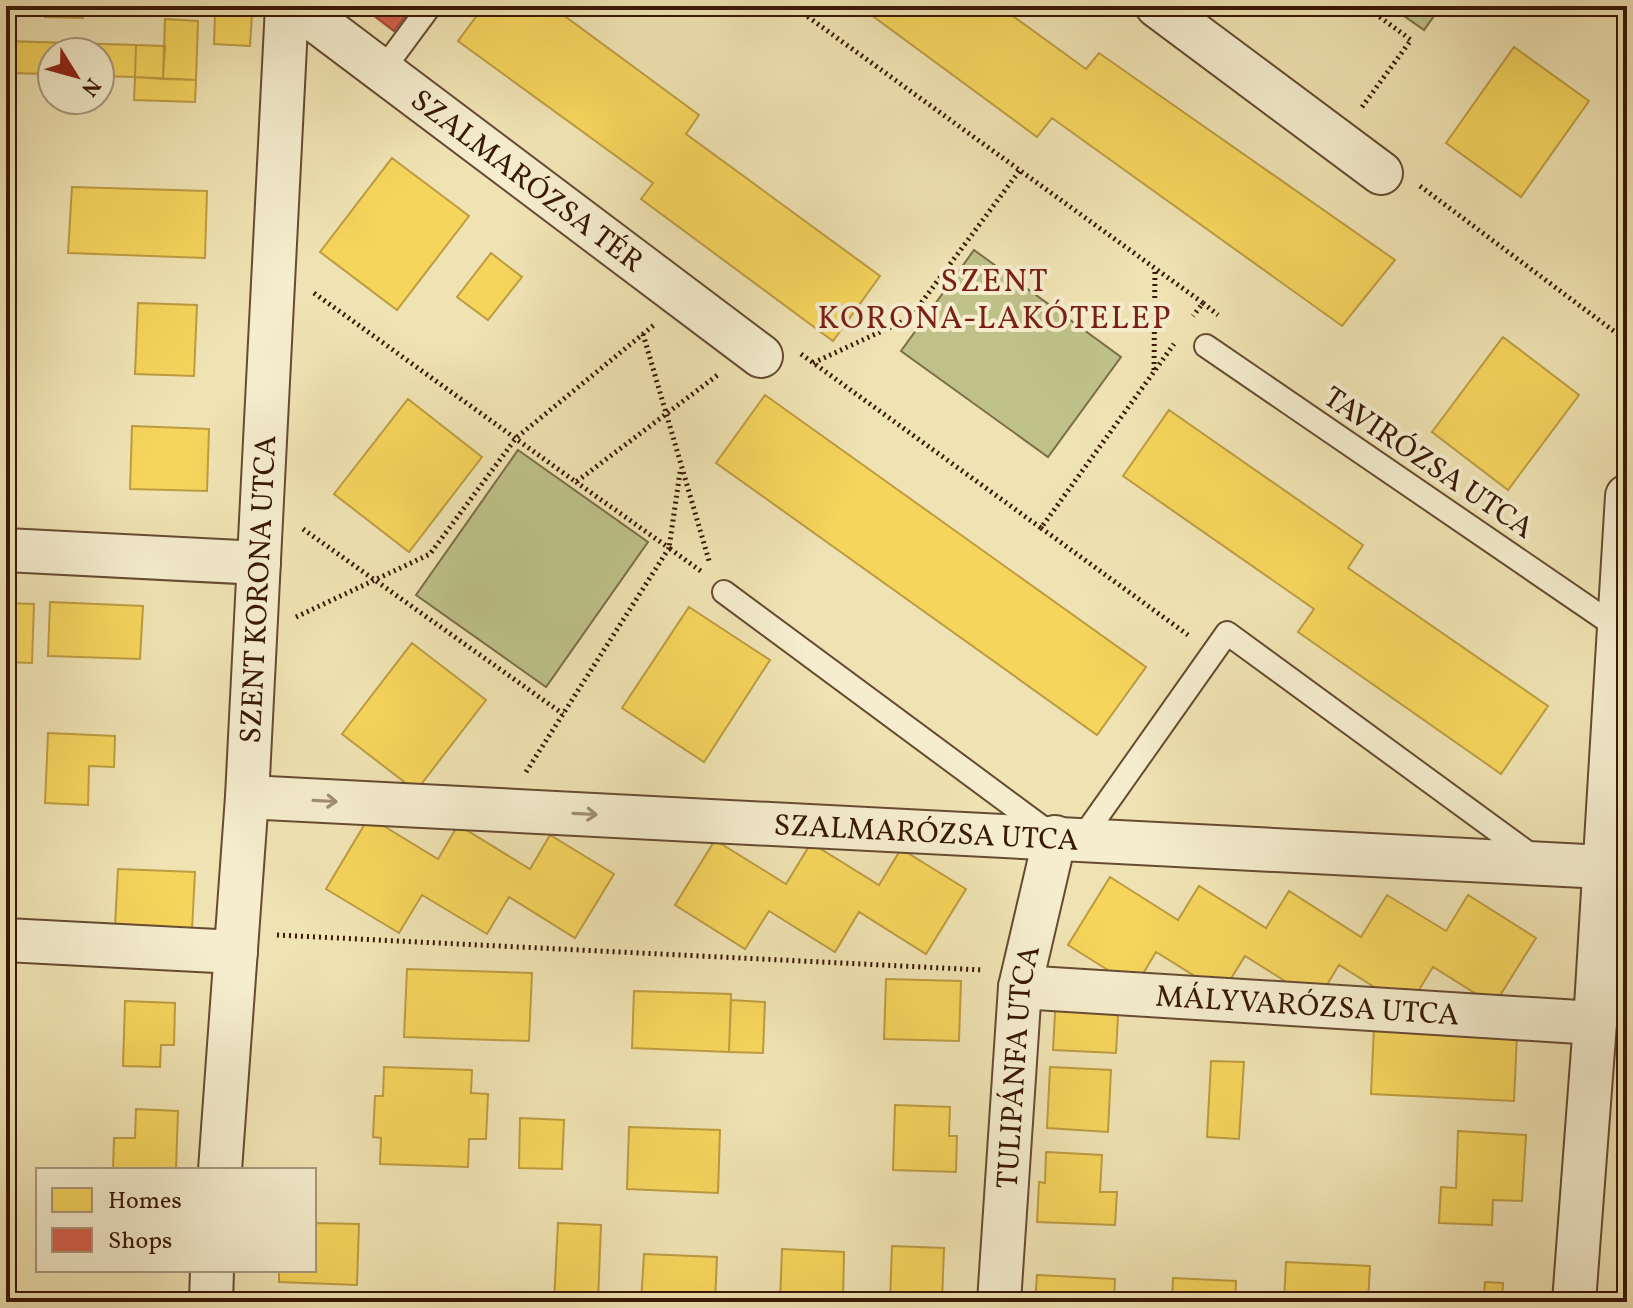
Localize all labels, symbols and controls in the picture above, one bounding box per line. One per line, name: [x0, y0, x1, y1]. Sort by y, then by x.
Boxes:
north arrow: [36, 36, 116, 116]
text: N: [73, 71, 107, 102]
street label: SZALMARÓZSA TÉR: [401, 80, 652, 284]
district label: SZENT KORONA-LAKÓTELEP: [817, 261, 1173, 342]
street label: TAVIRÓZSA UTCA: [1314, 377, 1542, 550]
street label: SZENT KORONA UTCA: [231, 434, 288, 745]
one-way arrow: [311, 793, 338, 808]
street label: SZALMARÓZSA UTCA: [772, 805, 1079, 863]
one-way arrow: [571, 806, 598, 821]
street label: TULIPÁNFA UTCA: [988, 941, 1052, 1190]
street label: MÁLYVARÓZSA UTCA: [1154, 977, 1460, 1037]
legend: [36, 1168, 316, 1272]
text: Homes: [108, 1185, 182, 1219]
text: Shops: [108, 1225, 172, 1259]

